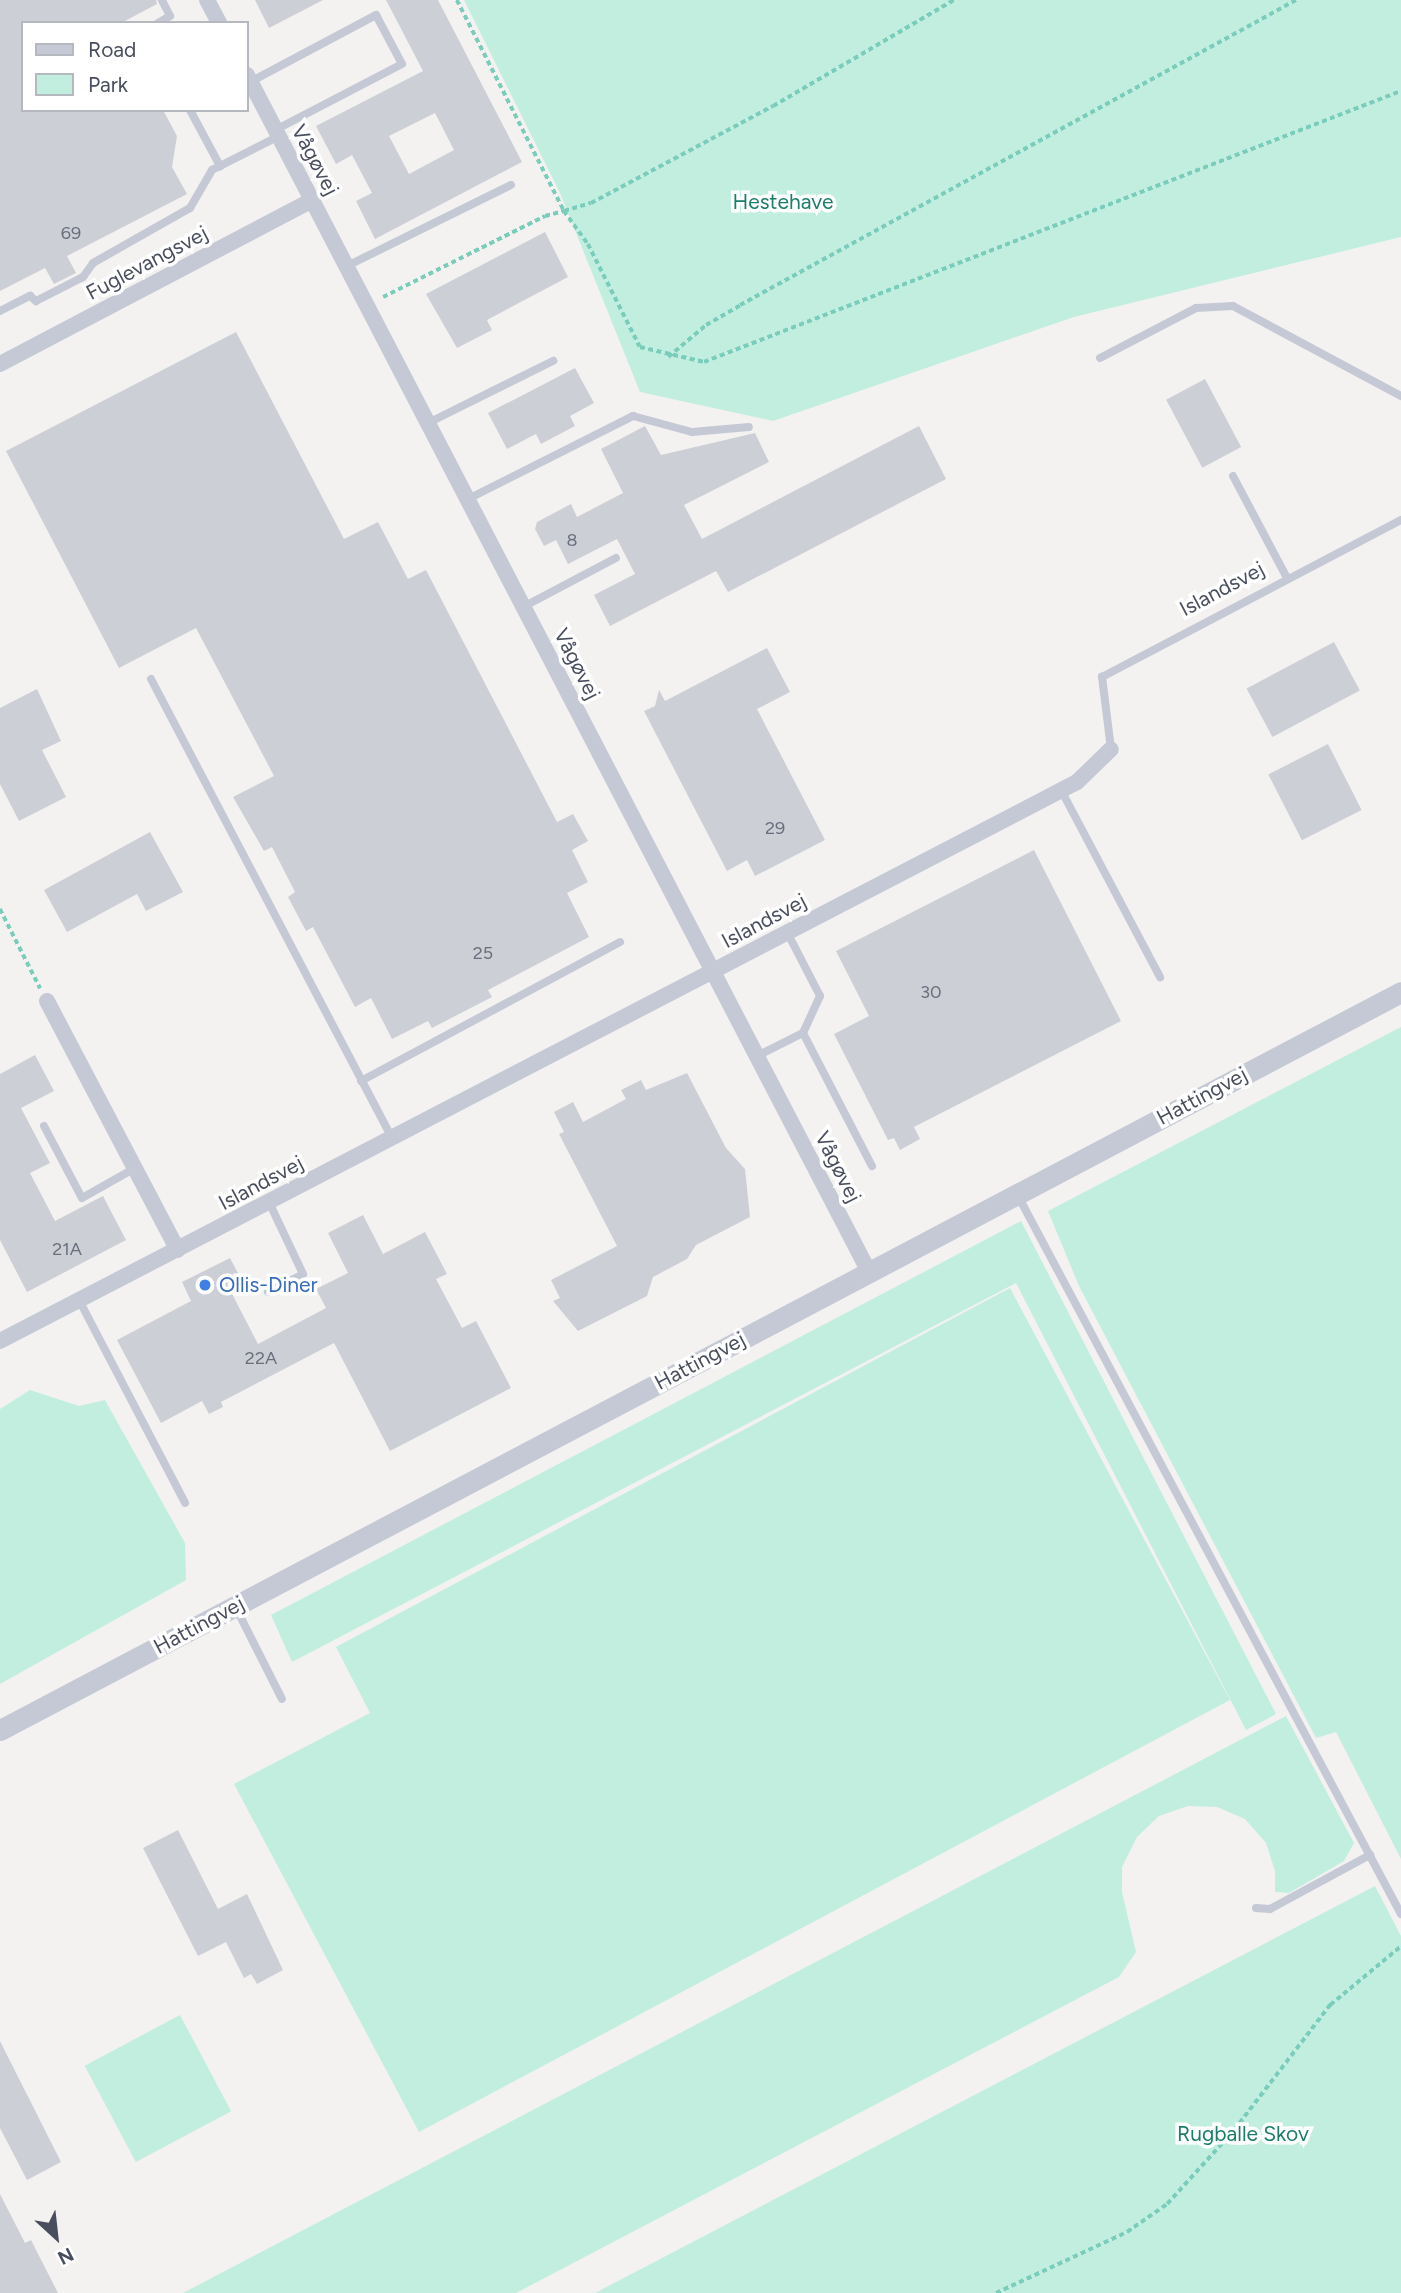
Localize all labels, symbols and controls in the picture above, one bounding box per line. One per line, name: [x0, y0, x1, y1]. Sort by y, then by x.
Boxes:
legend: [21, 21, 248, 112]
text: Road: [88, 37, 136, 62]
text: Park: [88, 72, 128, 97]
street label: Vågøvej: [286, 120, 344, 200]
park label: Hestehave: [733, 189, 833, 215]
street label: Fuglevangsvej: [82, 220, 212, 306]
house number: 69: [61, 222, 81, 244]
house number: 8: [566, 529, 578, 551]
street label: Islandsvej: [1175, 556, 1269, 622]
street label: Vågøvej: [548, 624, 606, 704]
house number: 29: [765, 817, 785, 839]
street label: Islandsvej: [717, 888, 811, 954]
house number: 25: [473, 942, 493, 964]
house number: 30: [920, 981, 942, 1003]
street label: Hattingvej: [1152, 1062, 1252, 1130]
street label: Vågøvej: [809, 1127, 867, 1207]
street label: Islandsvej: [214, 1150, 308, 1216]
house number: 21A: [52, 1238, 82, 1260]
place label: Ollis-Diner: [219, 1272, 318, 1298]
marker: Ollis-Diner: [197, 1277, 213, 1293]
street label: Hattingvej: [650, 1327, 750, 1395]
house number: 22A: [245, 1347, 277, 1369]
street label: Hattingvej: [149, 1591, 249, 1659]
park label: Rugballe Skov: [1177, 2121, 1309, 2147]
north arrow: [21, 2202, 91, 2272]
text: N: [54, 2243, 78, 2270]

